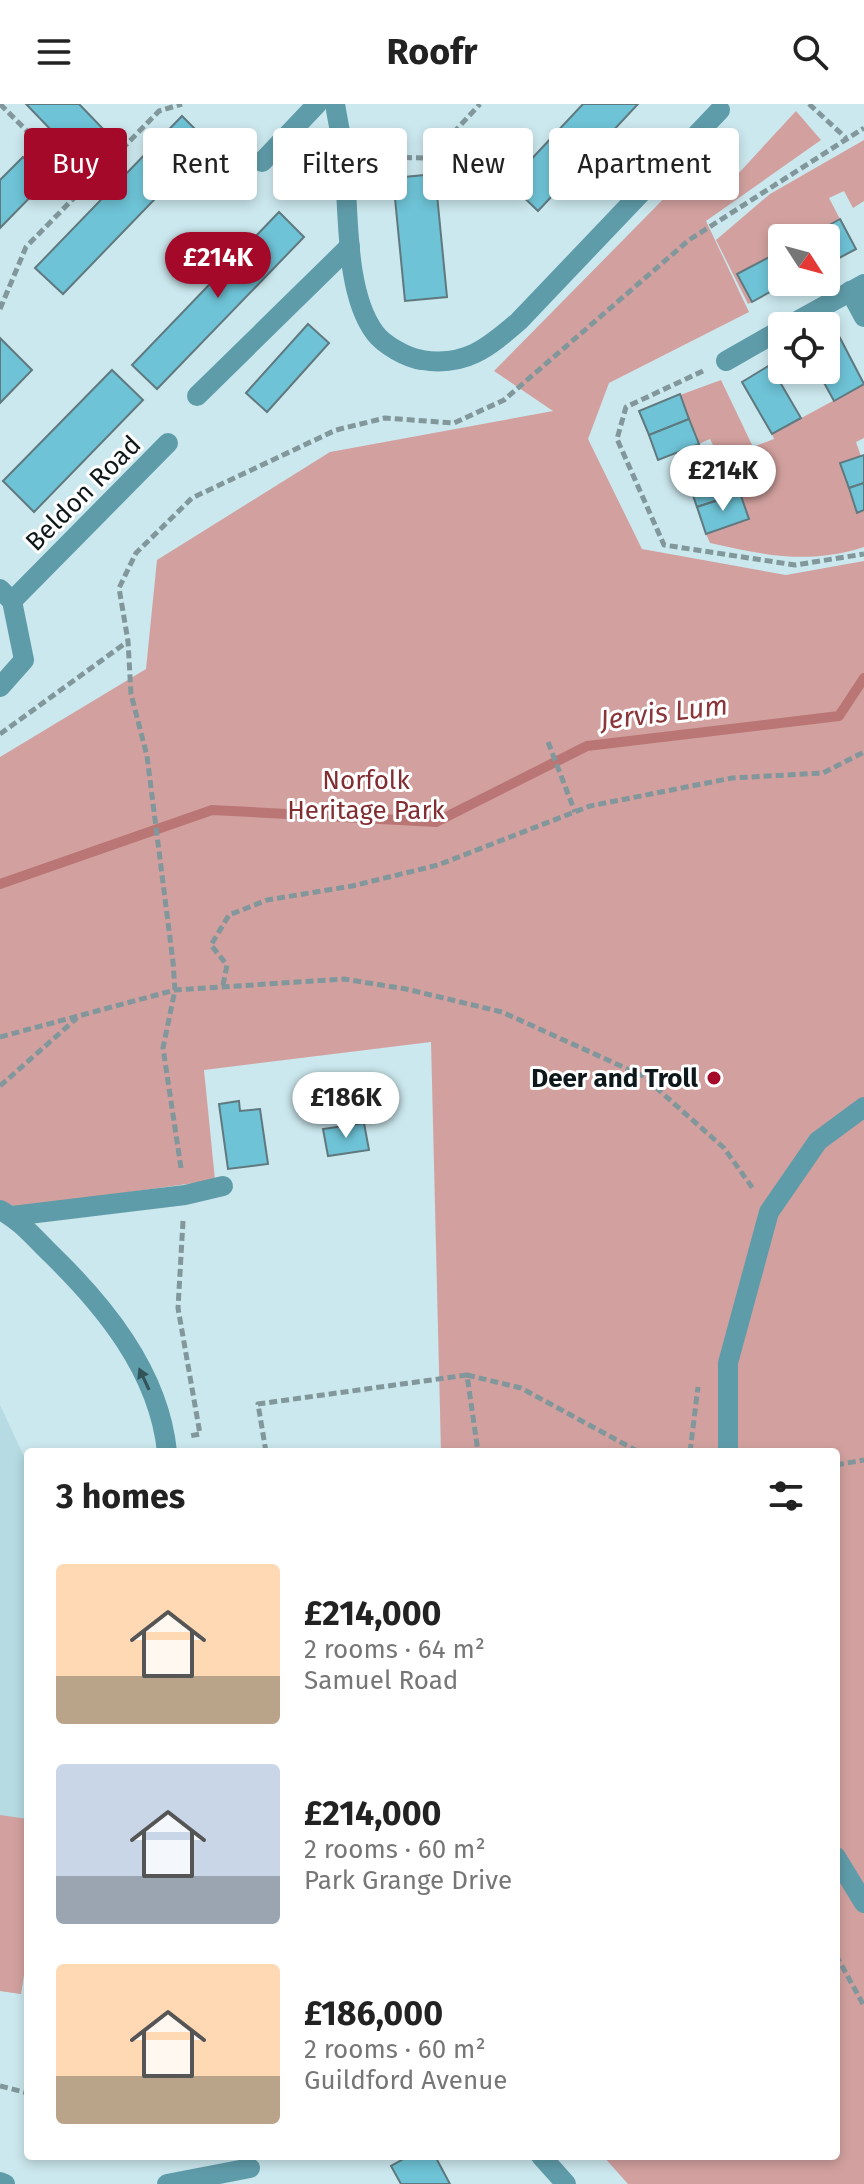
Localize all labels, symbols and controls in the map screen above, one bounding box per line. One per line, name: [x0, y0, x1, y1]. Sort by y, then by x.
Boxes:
icon: menu: [32, 30, 76, 74]
text: Roofr: [387, 30, 477, 74]
icon: search: [788, 30, 832, 74]
chip: Buy: [24, 128, 127, 200]
chip: Rent: [143, 128, 257, 200]
chip: Filters: [273, 128, 407, 200]
chip: New: [423, 128, 533, 200]
chip: Apartment: [549, 128, 739, 200]
north arrow: [768, 224, 840, 296]
map controls: [768, 224, 840, 384]
pin: £214K: [162, 232, 274, 300]
text: £214K: [183, 242, 253, 273]
button: locate: [768, 312, 840, 384]
street label: Beldon Road: [19, 429, 147, 557]
pin: £214K: [667, 445, 779, 513]
text: £214K: [688, 455, 758, 486]
water label: Jervis Lum: [596, 688, 730, 737]
park label: Norfolk Heritage Park: [287, 765, 446, 826]
place label: Deer and Troll: [531, 1063, 698, 1094]
marker: Deer and Troll: [705, 1069, 723, 1087]
pin: £186K: [290, 1072, 402, 1140]
text: £186K: [310, 1082, 382, 1113]
one-way arrow: [137, 1367, 150, 1390]
icon: filters: [764, 1474, 808, 1518]
text: 3 homes: [56, 1476, 185, 1517]
text: £214,000: [304, 1593, 442, 1634]
icon: home: [120, 1596, 216, 1692]
text: 2 rooms · 64 m²: [304, 1634, 485, 1665]
text: Samuel Road: [304, 1665, 458, 1696]
text: £214,000: [304, 1793, 442, 1834]
icon: home: [120, 1796, 216, 1892]
text: 2 rooms · 60 m²: [304, 1834, 486, 1865]
text: Park Grange Drive: [304, 1865, 512, 1896]
text: £186,000: [304, 1993, 443, 2034]
icon: home: [120, 1996, 216, 2092]
text: 2 rooms · 60 m²: [304, 2034, 486, 2065]
text: Guildford Avenue: [304, 2065, 508, 2096]

